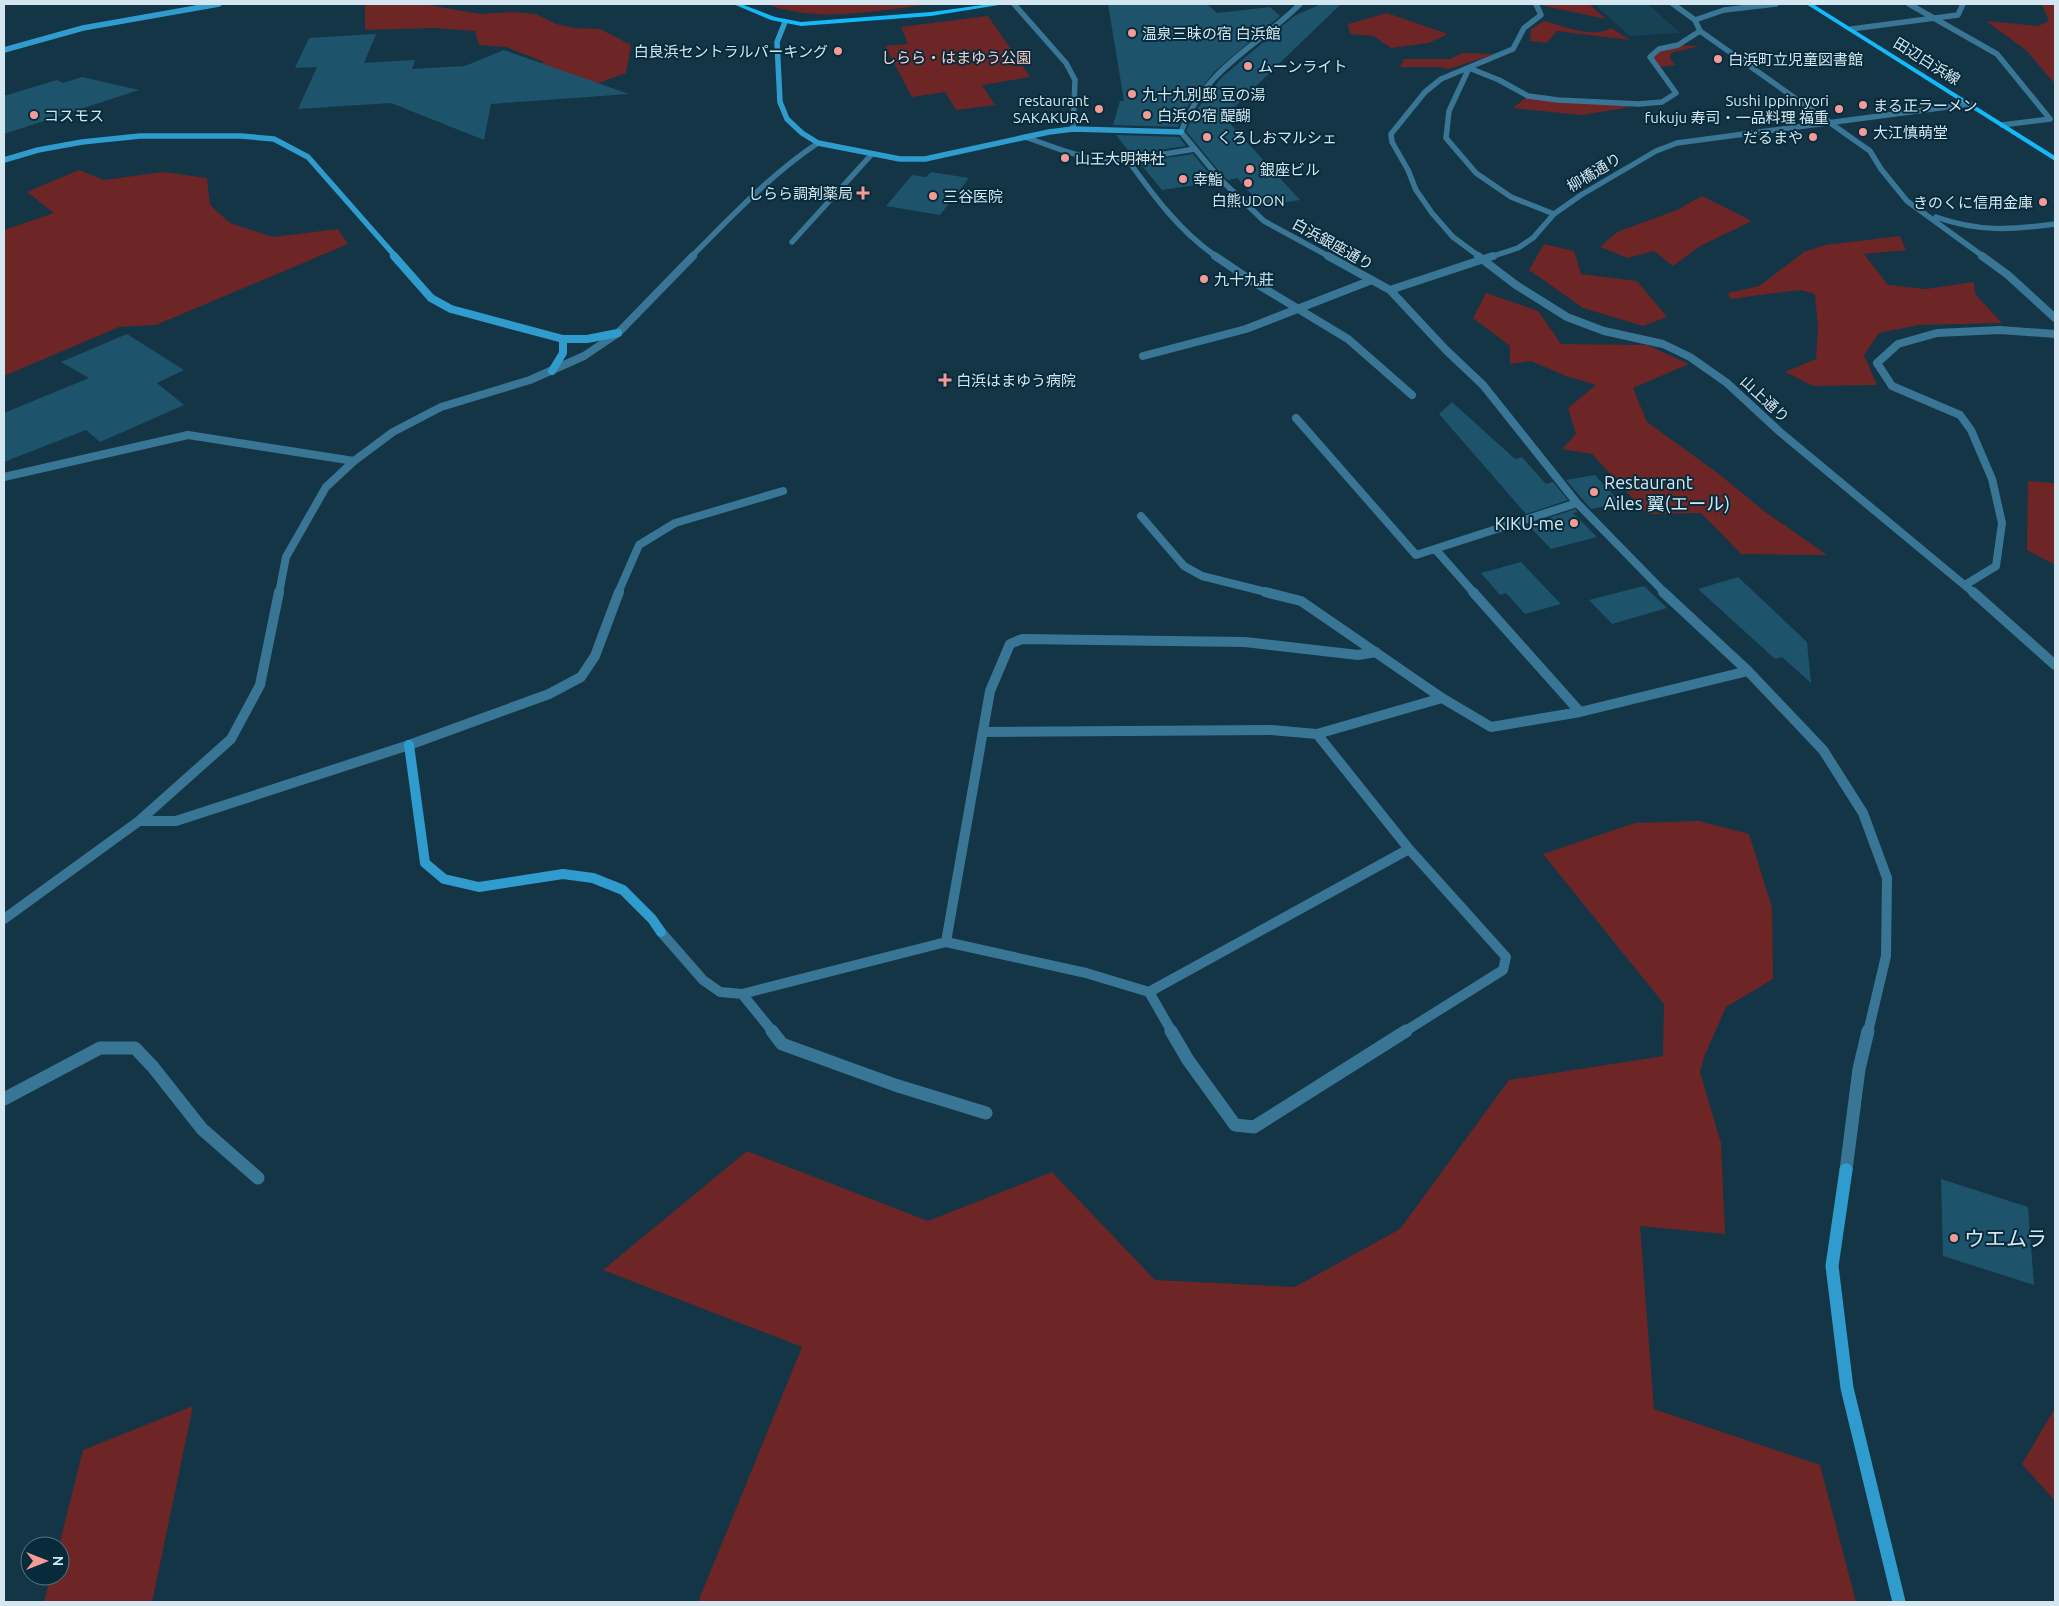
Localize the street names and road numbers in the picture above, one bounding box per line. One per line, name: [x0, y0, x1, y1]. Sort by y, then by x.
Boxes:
street label: 田辺白浜線: [1891, 34, 1963, 88]
street label: 柳橋通り: [1564, 149, 1624, 195]
street label: 白浜銀座通り: [1290, 215, 1376, 273]
street label: 山上通り: [1737, 372, 1793, 426]

